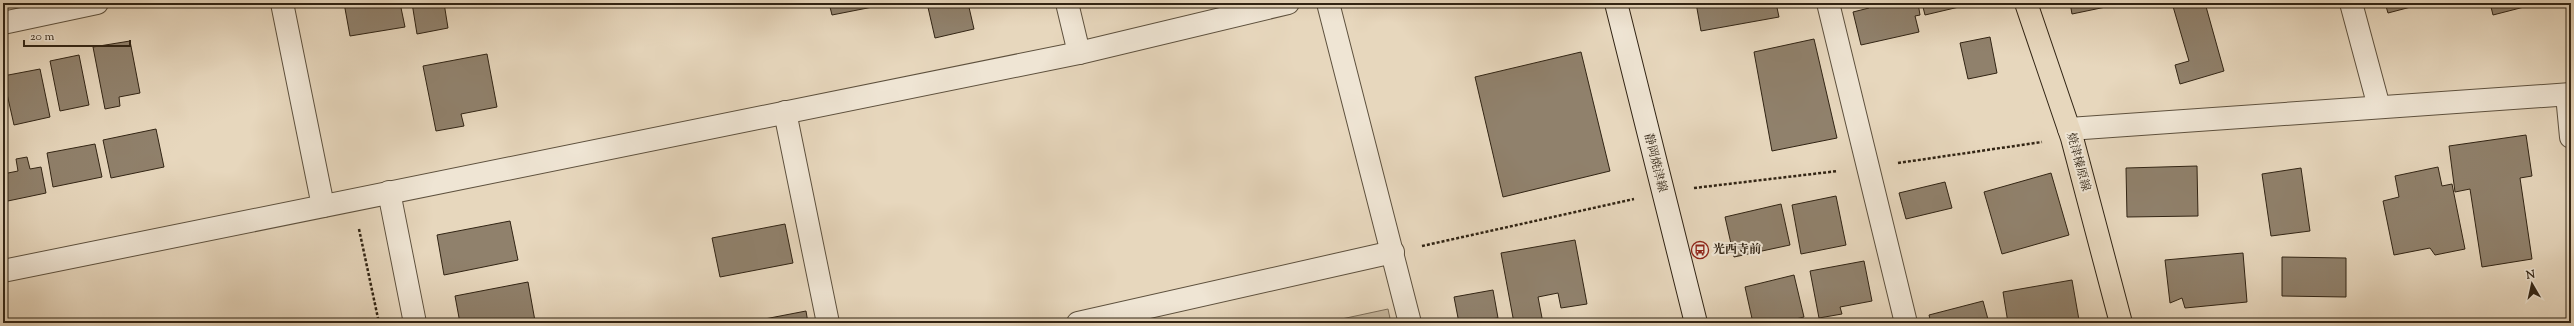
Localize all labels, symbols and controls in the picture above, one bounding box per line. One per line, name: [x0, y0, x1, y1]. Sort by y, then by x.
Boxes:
scale bar: [24, 22, 130, 48]
text: 20 m: [30, 28, 55, 46]
street label: 焼津榛原線: [2062, 131, 2094, 193]
street label: 静岡焼津線: [1639, 132, 1671, 194]
bus stop icon: 光西寺前: [1690, 240, 1710, 260]
place label: 光西寺前: [1713, 241, 1761, 259]
north arrow: [2512, 264, 2552, 304]
text: N: [2524, 266, 2536, 284]

